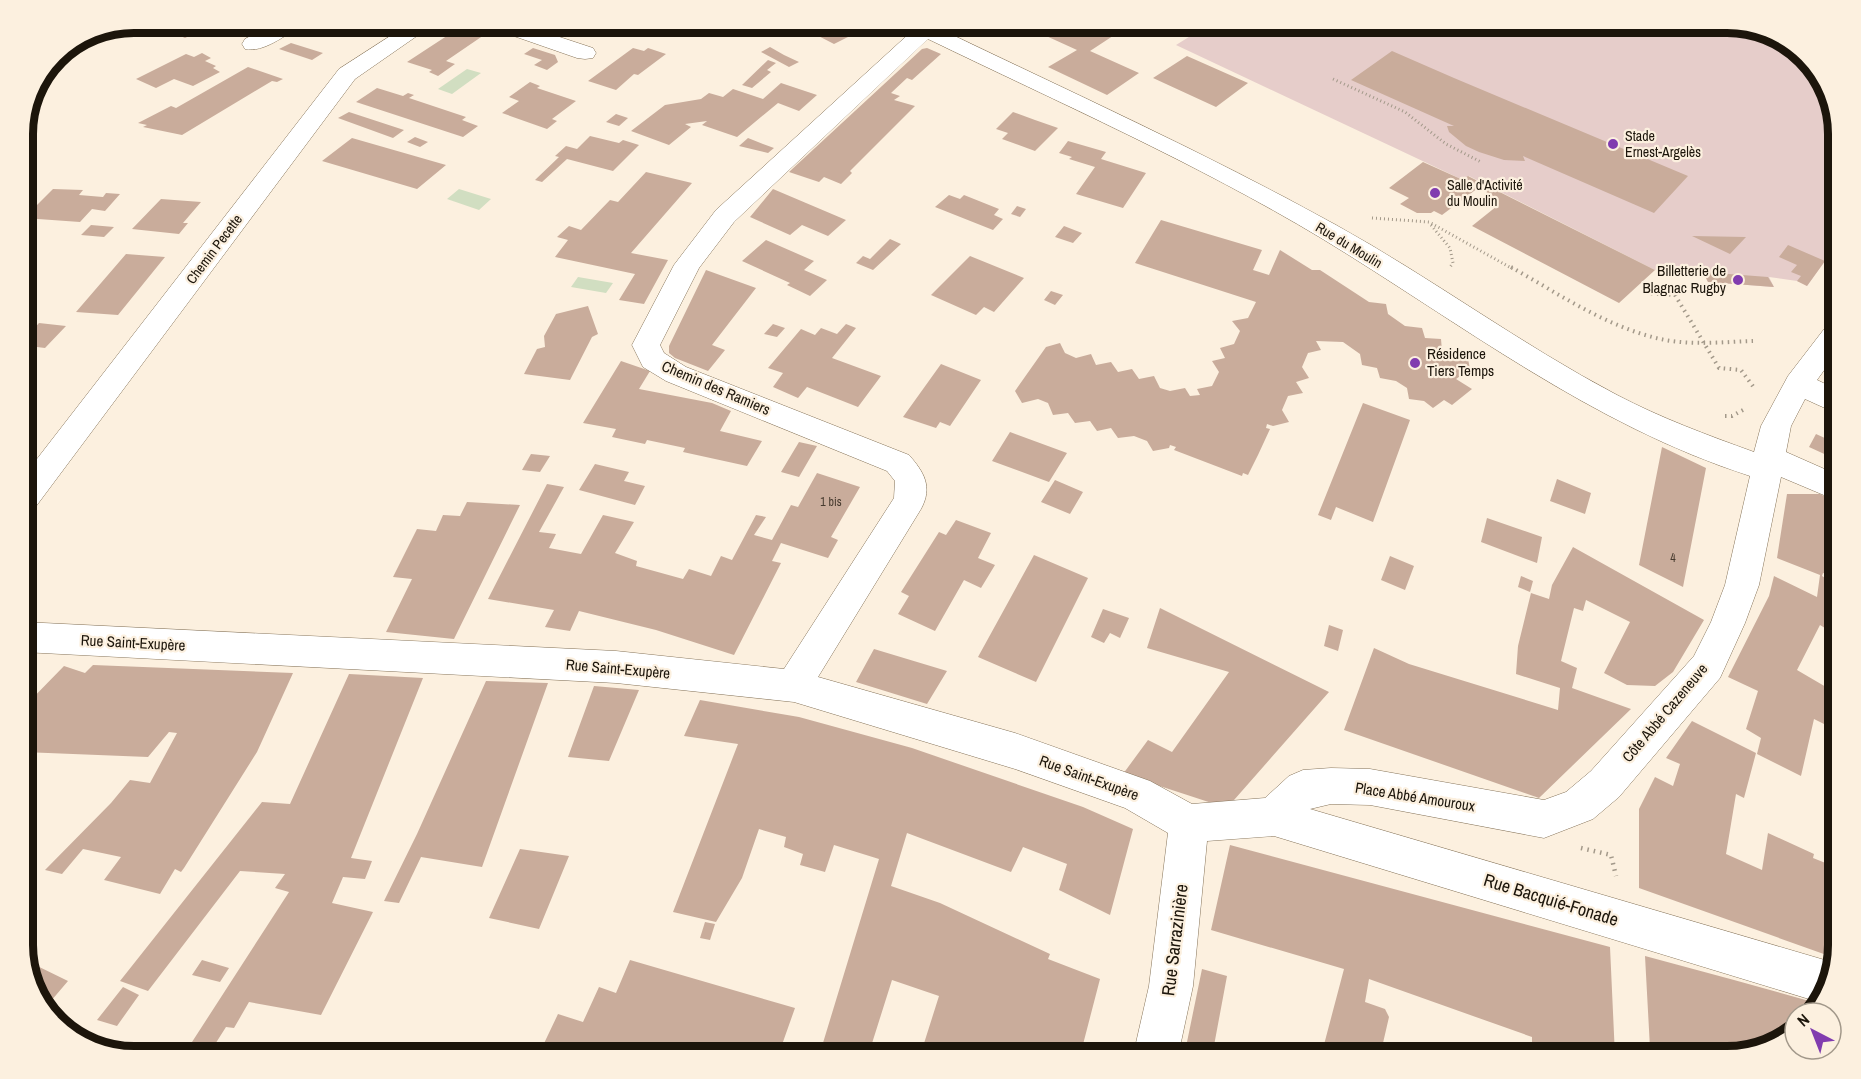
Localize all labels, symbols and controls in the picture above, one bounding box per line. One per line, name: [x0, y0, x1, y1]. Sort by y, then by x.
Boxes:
place label: Stade Ernest-Argelès: [1625, 127, 1701, 161]
marker: Stade Ernest-Argelès: [1606, 137, 1620, 151]
place label: Salle d'Activité du Moulin: [1447, 176, 1523, 210]
marker: Salle d'Activité du Moulin: [1428, 186, 1442, 200]
street label: Chemin Pecette: [182, 211, 246, 287]
street label: Rue du Moulin: [1312, 218, 1386, 272]
place label: Billetterie de Blagnac Rugby: [1643, 260, 1727, 298]
marker: Billetterie de Blagnac Rugby: [1731, 273, 1745, 287]
place label: Résidence Tiers Temps: [1427, 343, 1494, 381]
street label: Chemin des Ramiers: [659, 355, 774, 420]
marker: Résidence Tiers Temps: [1408, 356, 1422, 370]
house number: 1 bis: [820, 494, 842, 510]
house number: 4: [1670, 550, 1676, 566]
street label: Rue Saint-Exupère: [80, 629, 186, 656]
street label: Rue Saint-Exupère: [565, 653, 671, 684]
street label: Côte Abbé Cazeneuve: [1617, 659, 1712, 767]
street label: Rue Saint-Exupère: [1036, 750, 1142, 805]
street label: Place Abbé Amouroux: [1354, 777, 1477, 816]
street label: Rue Bacquié-Fonade: [1481, 867, 1622, 932]
street label: Rue Sarrazinière: [1155, 883, 1194, 997]
north arrow: [1783, 1001, 1843, 1061]
text: N: [1792, 1009, 1814, 1031]

